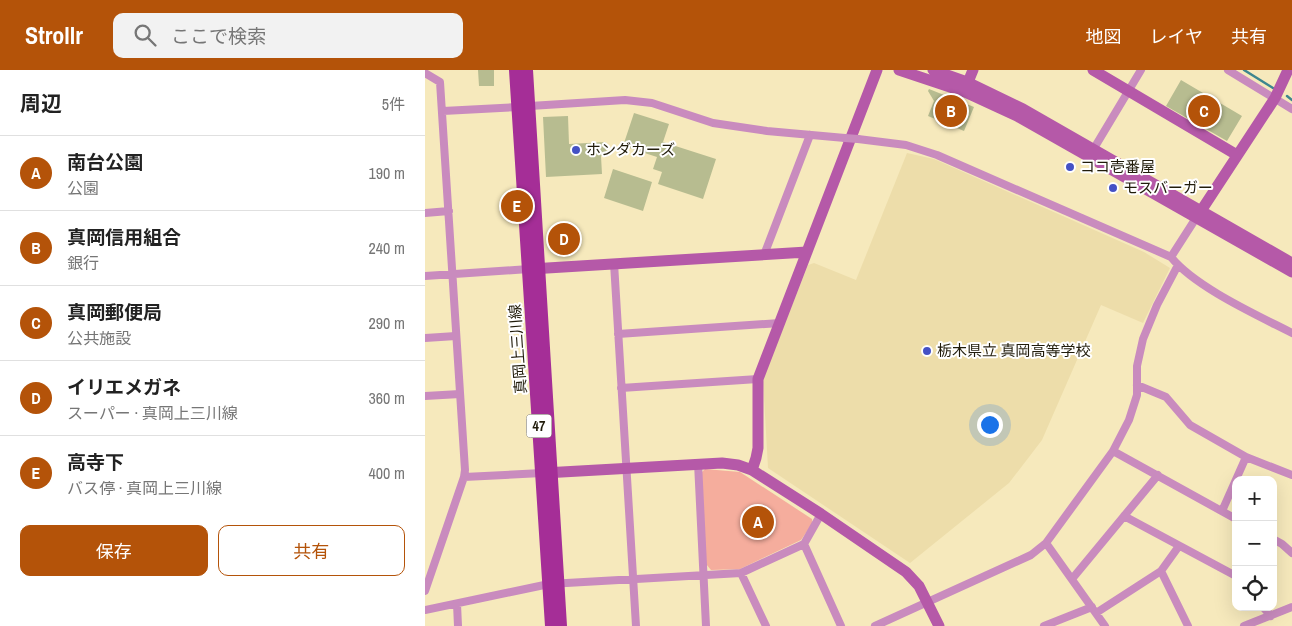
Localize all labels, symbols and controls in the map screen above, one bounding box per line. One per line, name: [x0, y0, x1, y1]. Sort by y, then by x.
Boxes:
search box: [113, 13, 463, 58]
text: Strollr: [25, 19, 83, 51]
icon: search: [131, 21, 159, 49]
text: ここで検索: [171, 23, 266, 49]
text: 地図: [1086, 24, 1122, 49]
text: レイヤ: [1150, 24, 1203, 49]
text: 共有: [1231, 24, 1267, 49]
text: 周辺: [20, 89, 62, 118]
pin: B: [935, 92, 967, 130]
pin: C: [1188, 92, 1220, 130]
text: 5件: [382, 93, 405, 115]
place label: ホンダカーズ: [586, 139, 675, 160]
marker: ホンダカーズ: [570, 144, 582, 156]
text: 南台公園: [67, 149, 143, 175]
place label: ココ壱番屋: [1080, 156, 1155, 177]
marker: ココ壱番屋: [1064, 161, 1076, 173]
text: A: [31, 162, 41, 184]
text: 190 m: [369, 162, 405, 184]
text: 公園: [67, 177, 99, 199]
place label: モスバーガー: [1123, 177, 1213, 198]
marker: モスバーガー: [1107, 182, 1119, 194]
pin: E: [501, 187, 533, 225]
pin: D: [548, 220, 580, 258]
text: 真岡信用組合: [67, 224, 181, 250]
text: B: [31, 237, 41, 259]
text: 240 m: [369, 237, 405, 259]
text: 銀行: [67, 252, 99, 274]
text: 真岡郵便局: [67, 299, 162, 325]
street label: 真岡上三川線: [504, 303, 531, 395]
text: C: [31, 312, 41, 334]
text: 290 m: [369, 312, 405, 334]
text: 公共施設: [67, 327, 131, 349]
place label: 栃木県立 真岡高等学校: [937, 340, 1090, 361]
marker: 栃木県立 真岡高等学校: [921, 345, 933, 357]
text: イリエメガネ: [67, 374, 181, 400]
text: D: [31, 387, 41, 409]
text: 360 m: [369, 387, 405, 409]
text: スーパー · 真岡上三川線: [67, 402, 238, 424]
your location: [977, 412, 1003, 438]
road number: 47: [527, 414, 551, 438]
text: 高寺下: [67, 449, 124, 475]
text: E: [32, 462, 40, 484]
text: 400 m: [369, 462, 405, 484]
map controls: [1232, 476, 1277, 611]
button: +: [1232, 476, 1277, 521]
text: バス停 · 真岡上三川線: [67, 477, 222, 499]
pin: A: [742, 503, 774, 541]
button: −: [1232, 521, 1277, 566]
button: 保存: [20, 525, 208, 576]
button: 共有: [218, 525, 405, 576]
button: locate: [1232, 566, 1277, 611]

